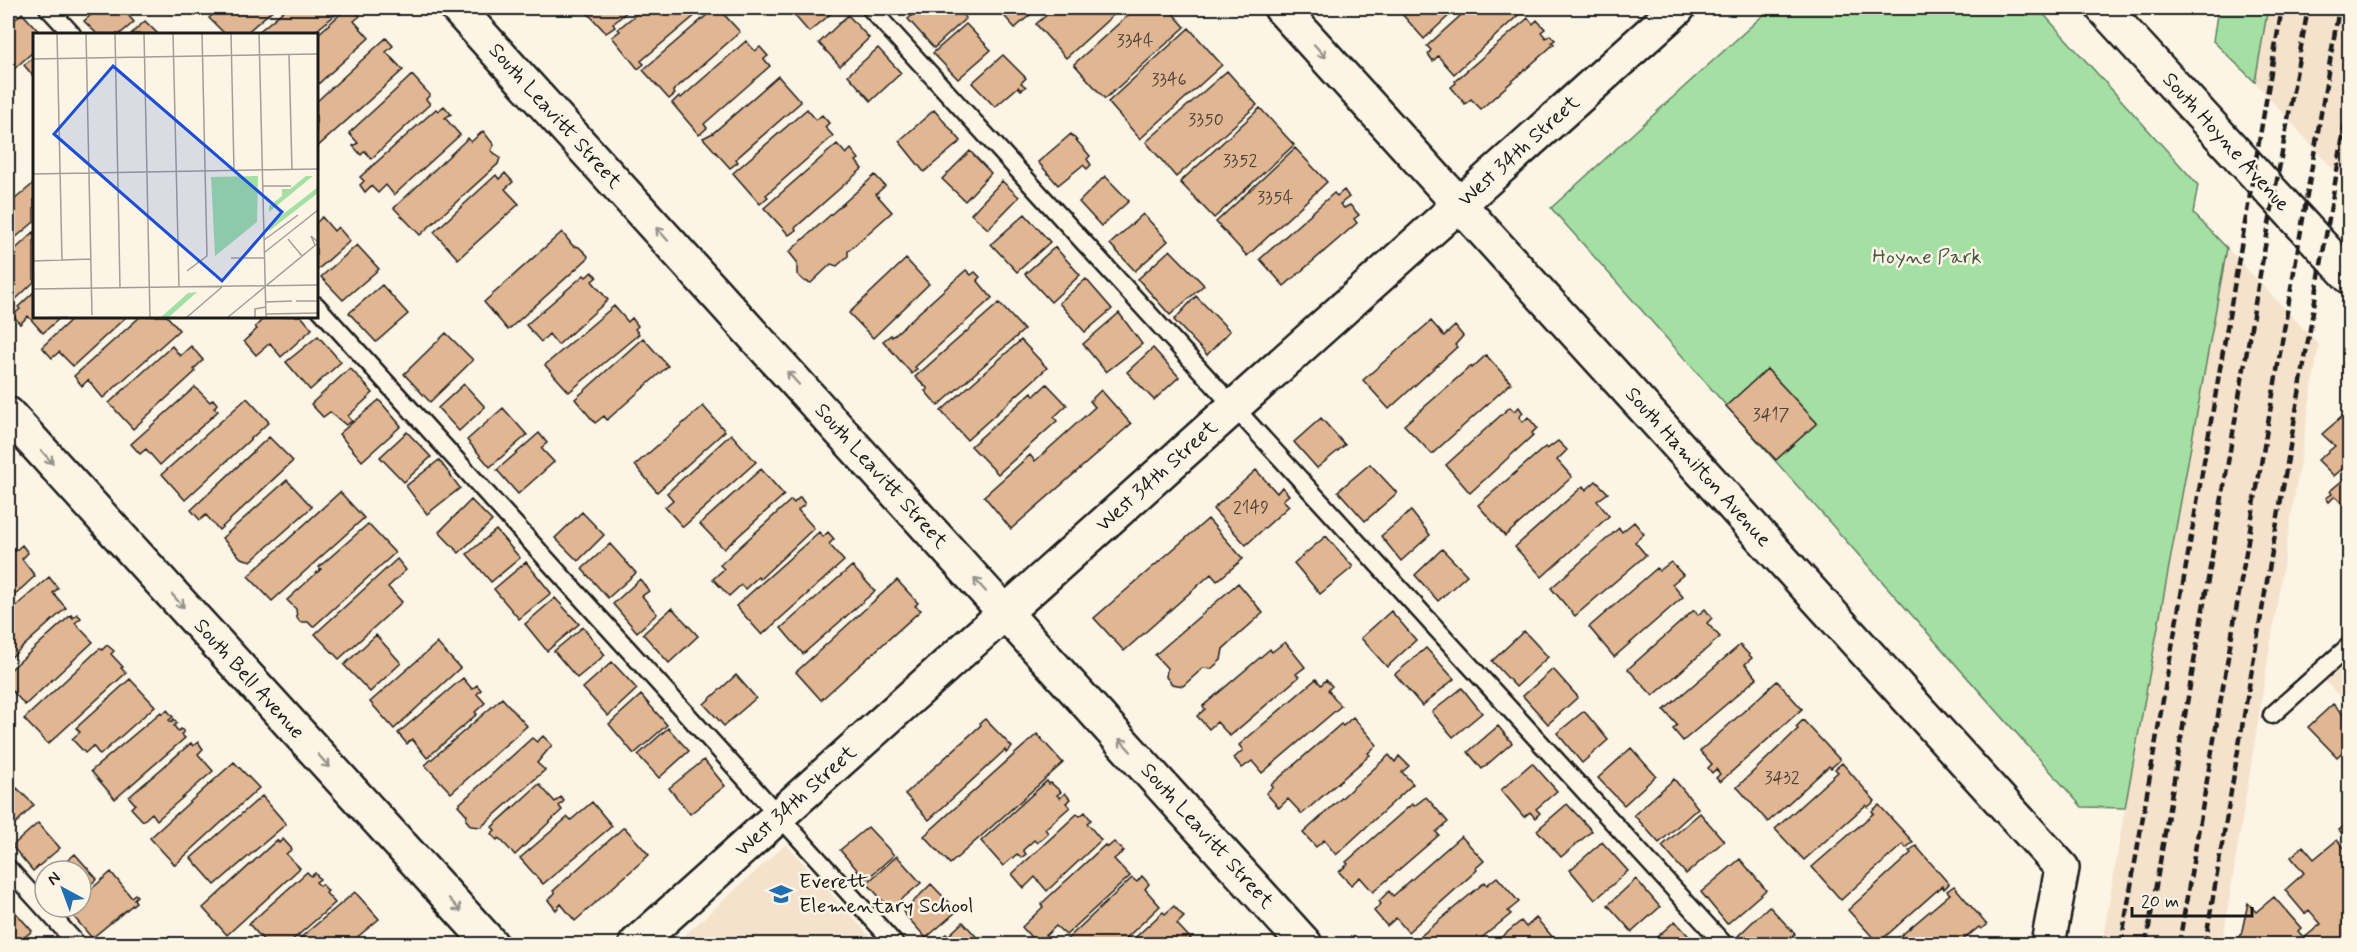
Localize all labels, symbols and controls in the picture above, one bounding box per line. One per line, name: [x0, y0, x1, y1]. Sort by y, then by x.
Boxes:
house number: 3344: [1117, 29, 1153, 53]
inset map: [33, 33, 318, 318]
street label: South Leavitt Street: [482, 37, 628, 195]
one-way arrow: [1313, 43, 1327, 58]
street label: South Hoyne Avenue: [2156, 66, 2296, 218]
house number: 3346: [1151, 68, 1187, 92]
street label: West 34th Street: [1452, 88, 1586, 213]
house number: 3350: [1188, 108, 1224, 132]
house number: 3352: [1223, 149, 1257, 173]
house number: 3354: [1257, 186, 1293, 210]
one-way arrow: [655, 227, 669, 242]
park label: Hoyne Park: [1872, 243, 1982, 271]
one-way arrow: [786, 371, 800, 386]
street label: South Hamilton Avenue: [1619, 381, 1777, 553]
street label: South Leavitt Street: [808, 397, 954, 555]
house number: 3417: [1753, 403, 1790, 427]
street label: West 34th Street: [1090, 413, 1224, 538]
one-way arrow: [40, 450, 54, 465]
house number: 2149: [1233, 496, 1269, 520]
one-way arrow: [973, 578, 987, 593]
one-way arrow: [171, 594, 185, 609]
street label: South Bell Avenue: [187, 613, 311, 745]
street label: West 34th Street: [729, 738, 863, 863]
one-way arrow: [1118, 738, 1132, 753]
one-way arrow: [317, 753, 331, 768]
street label: South Leavitt Street: [1134, 757, 1280, 915]
house number: 3432: [1764, 766, 1800, 790]
north arrow: [33, 859, 93, 919]
text: N: [43, 867, 65, 890]
place label: Everett Elementary School: [799, 868, 974, 920]
scale bar: [2132, 880, 2252, 918]
school or university icon: Everett Elementary School: [768, 881, 794, 907]
text: 20 m: [2141, 890, 2179, 914]
one-way arrow: [448, 898, 462, 913]

